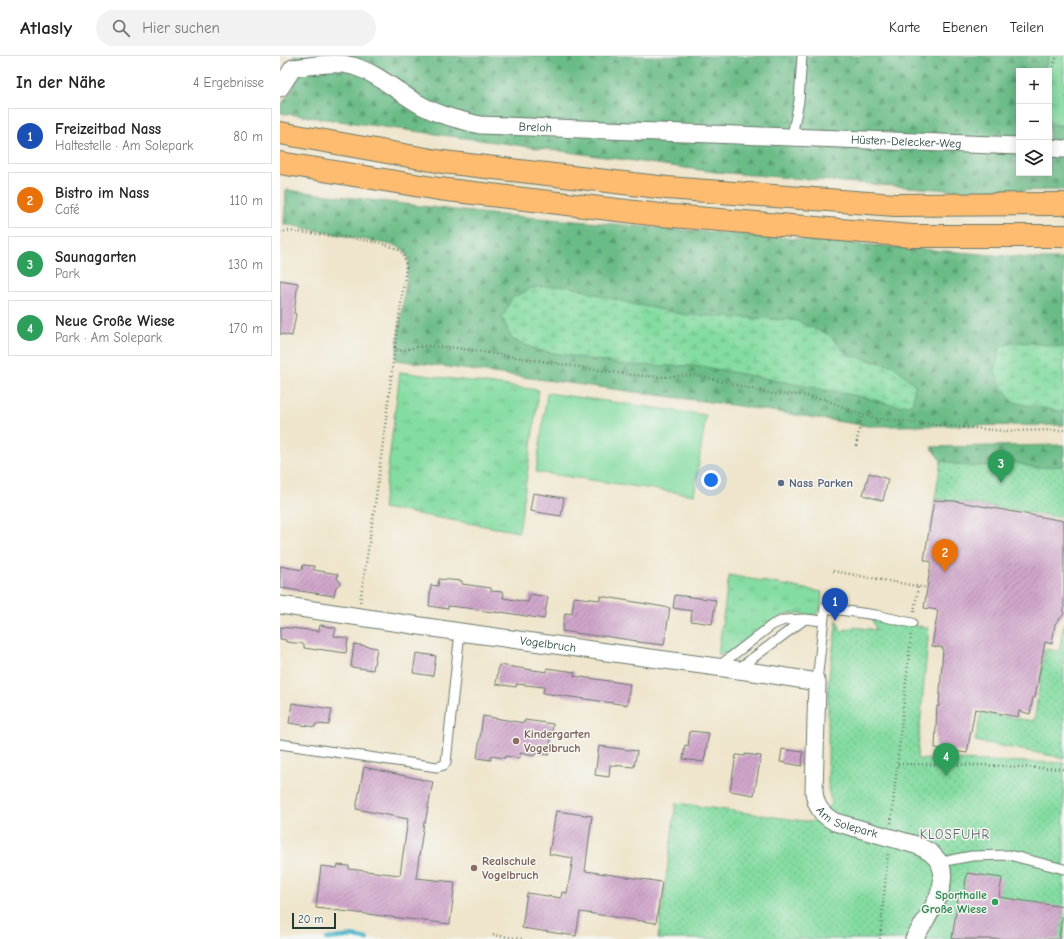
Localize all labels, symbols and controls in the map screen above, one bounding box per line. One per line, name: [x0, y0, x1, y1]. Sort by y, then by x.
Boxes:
search box: [96, 10, 376, 46]
text: Atlasly: [20, 17, 72, 39]
icon: search: [110, 17, 132, 39]
text: Hier suchen: [142, 19, 220, 37]
text: Karte: [889, 19, 920, 36]
text: Ebenen: [942, 19, 988, 36]
text: Teilen: [1010, 19, 1044, 36]
map controls: [1016, 68, 1052, 176]
button: +: [1016, 68, 1052, 104]
text: In der Nähe: [16, 73, 105, 92]
text: 4 Ergebnisse: [193, 75, 264, 90]
button: −: [1016, 104, 1052, 140]
text: Freizeitbad Nass: [55, 120, 161, 138]
street label: Breloh: [518, 120, 552, 135]
text: 1: [27, 129, 33, 144]
text: 80 m: [233, 129, 263, 144]
street label: Hüsten-Delecker-Weg: [851, 132, 962, 151]
text: Haltestelle · Am Solepark: [55, 138, 193, 153]
button: layers: [1016, 140, 1052, 176]
text: Bistro im Nass: [55, 184, 149, 202]
text: 2: [27, 193, 33, 208]
text: 110 m: [230, 193, 263, 208]
text: Café: [55, 202, 79, 217]
text: Saunagarten: [55, 248, 136, 266]
text: 3: [27, 257, 33, 272]
text: 130 m: [228, 257, 263, 272]
text: Park: [55, 266, 80, 281]
text: Neue Große Wiese: [55, 312, 175, 330]
text: 4: [27, 321, 33, 336]
text: 170 m: [229, 321, 263, 336]
text: Park · Am Solepark: [55, 330, 162, 345]
pin: 3: [988, 450, 1014, 483]
your location: [701, 470, 721, 490]
place label: Nass Parken: [789, 476, 853, 490]
marker: Nass Parken: [776, 478, 786, 488]
pin: 2: [932, 539, 958, 572]
pin: 1: [822, 588, 848, 621]
street label: Vogelbruch: [519, 633, 577, 655]
place label: Kindergarten Vogelbruch: [524, 727, 590, 755]
marker: Kindergarten Vogelbruch: [511, 736, 521, 746]
pin: 4: [933, 743, 959, 776]
street label: Am Solepark: [813, 804, 879, 841]
district label: KLOSFUHR: [920, 827, 990, 842]
place label: Realschule Vogelbruch: [482, 854, 539, 882]
marker: Realschule Vogelbruch: [469, 863, 479, 873]
place label: Sporthalle Große Wiese: [921, 888, 987, 916]
marker: Sporthalle Große Wiese: [990, 897, 1000, 907]
scale bar: [292, 911, 336, 930]
text: 20 m: [298, 913, 323, 926]

